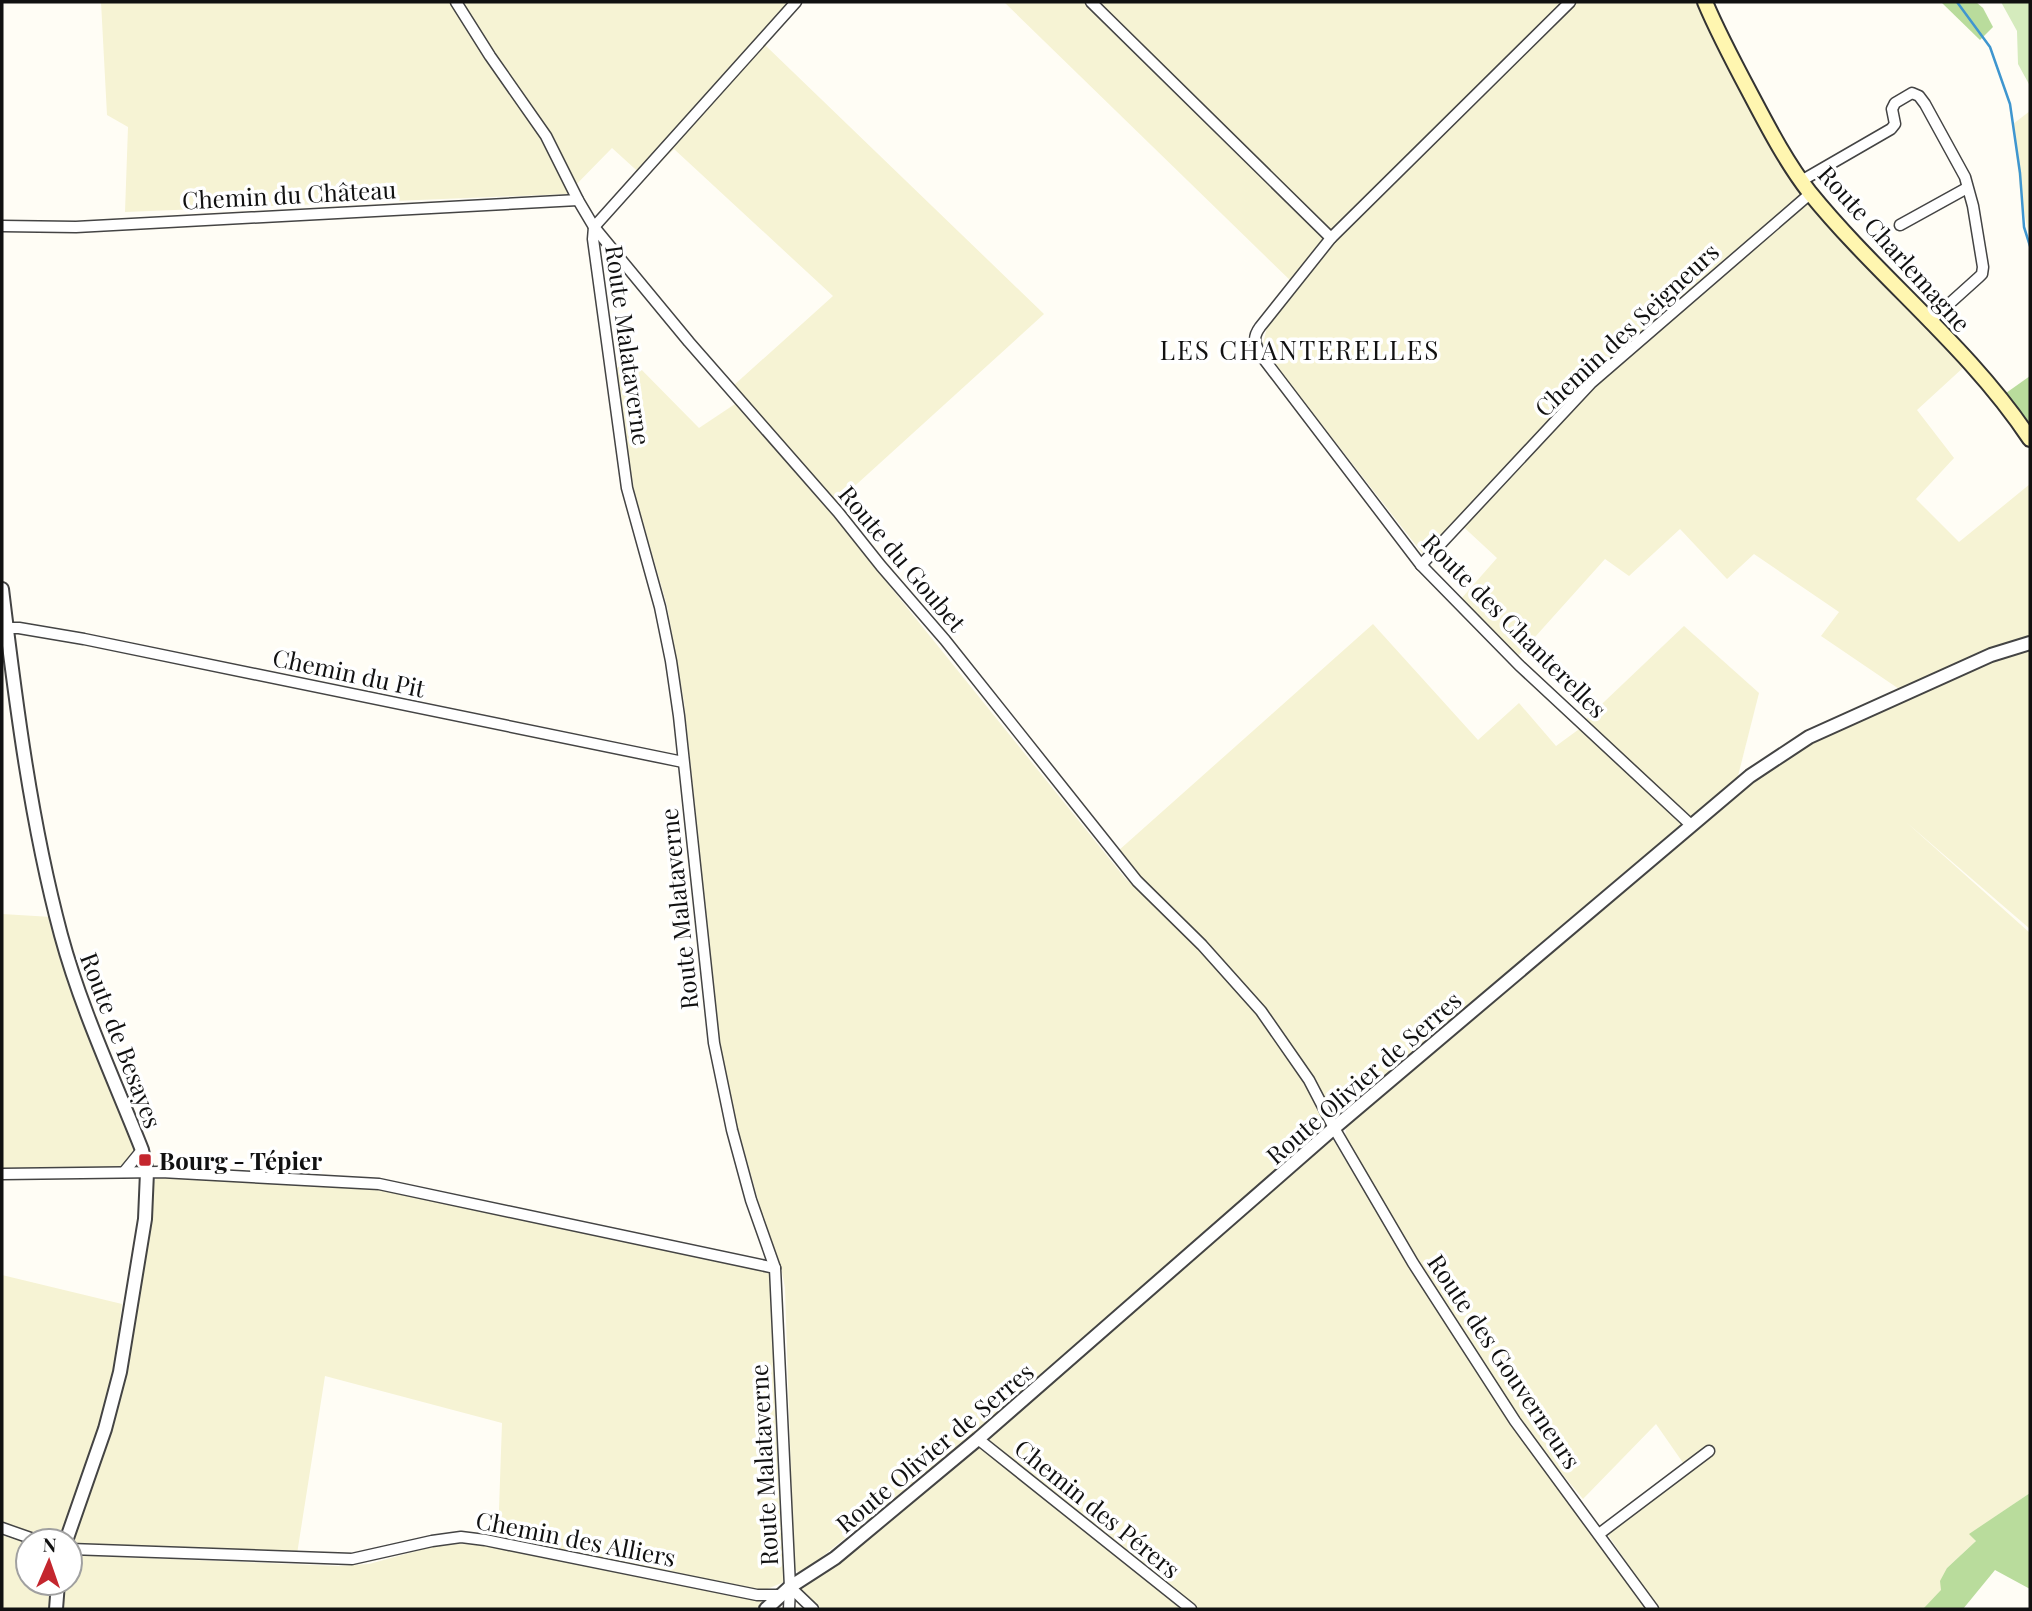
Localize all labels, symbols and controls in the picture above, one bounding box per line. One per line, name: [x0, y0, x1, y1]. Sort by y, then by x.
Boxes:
street label: Route Charlemagne: [1812, 158, 1978, 338]
street label: Chemin du Château: [181, 172, 397, 216]
street label: Chemin des Seigneurs: [1527, 235, 1725, 423]
street label: Route Malataverne: [599, 243, 659, 447]
district label: LES CHANTERELLES: [1160, 332, 1440, 367]
street label: Route du Goubet: [832, 478, 974, 638]
street label: Route des Chanterelles: [1416, 526, 1614, 724]
street label: Chemin du Pit: [270, 640, 429, 704]
street label: Route Malataverne: [652, 807, 704, 1011]
street label: Route de Besayes: [74, 948, 170, 1132]
street label: Route Olivier de Serres: [1259, 983, 1467, 1171]
place label: Bourg - Tépier: [159, 1144, 323, 1176]
marker: Bourg - Tépier: [137, 1152, 153, 1168]
street label: Route des Gouverneurs: [1421, 1248, 1589, 1474]
street label: Route Olivier de Serres: [828, 1355, 1040, 1539]
street label: Route Malataverne: [742, 1363, 784, 1567]
street label: Chemin des Pérers: [1009, 1431, 1187, 1585]
street label: Chemin des Alliers: [473, 1503, 679, 1573]
north arrow: [14, 1527, 84, 1597]
text: N: [42, 1531, 57, 1557]

